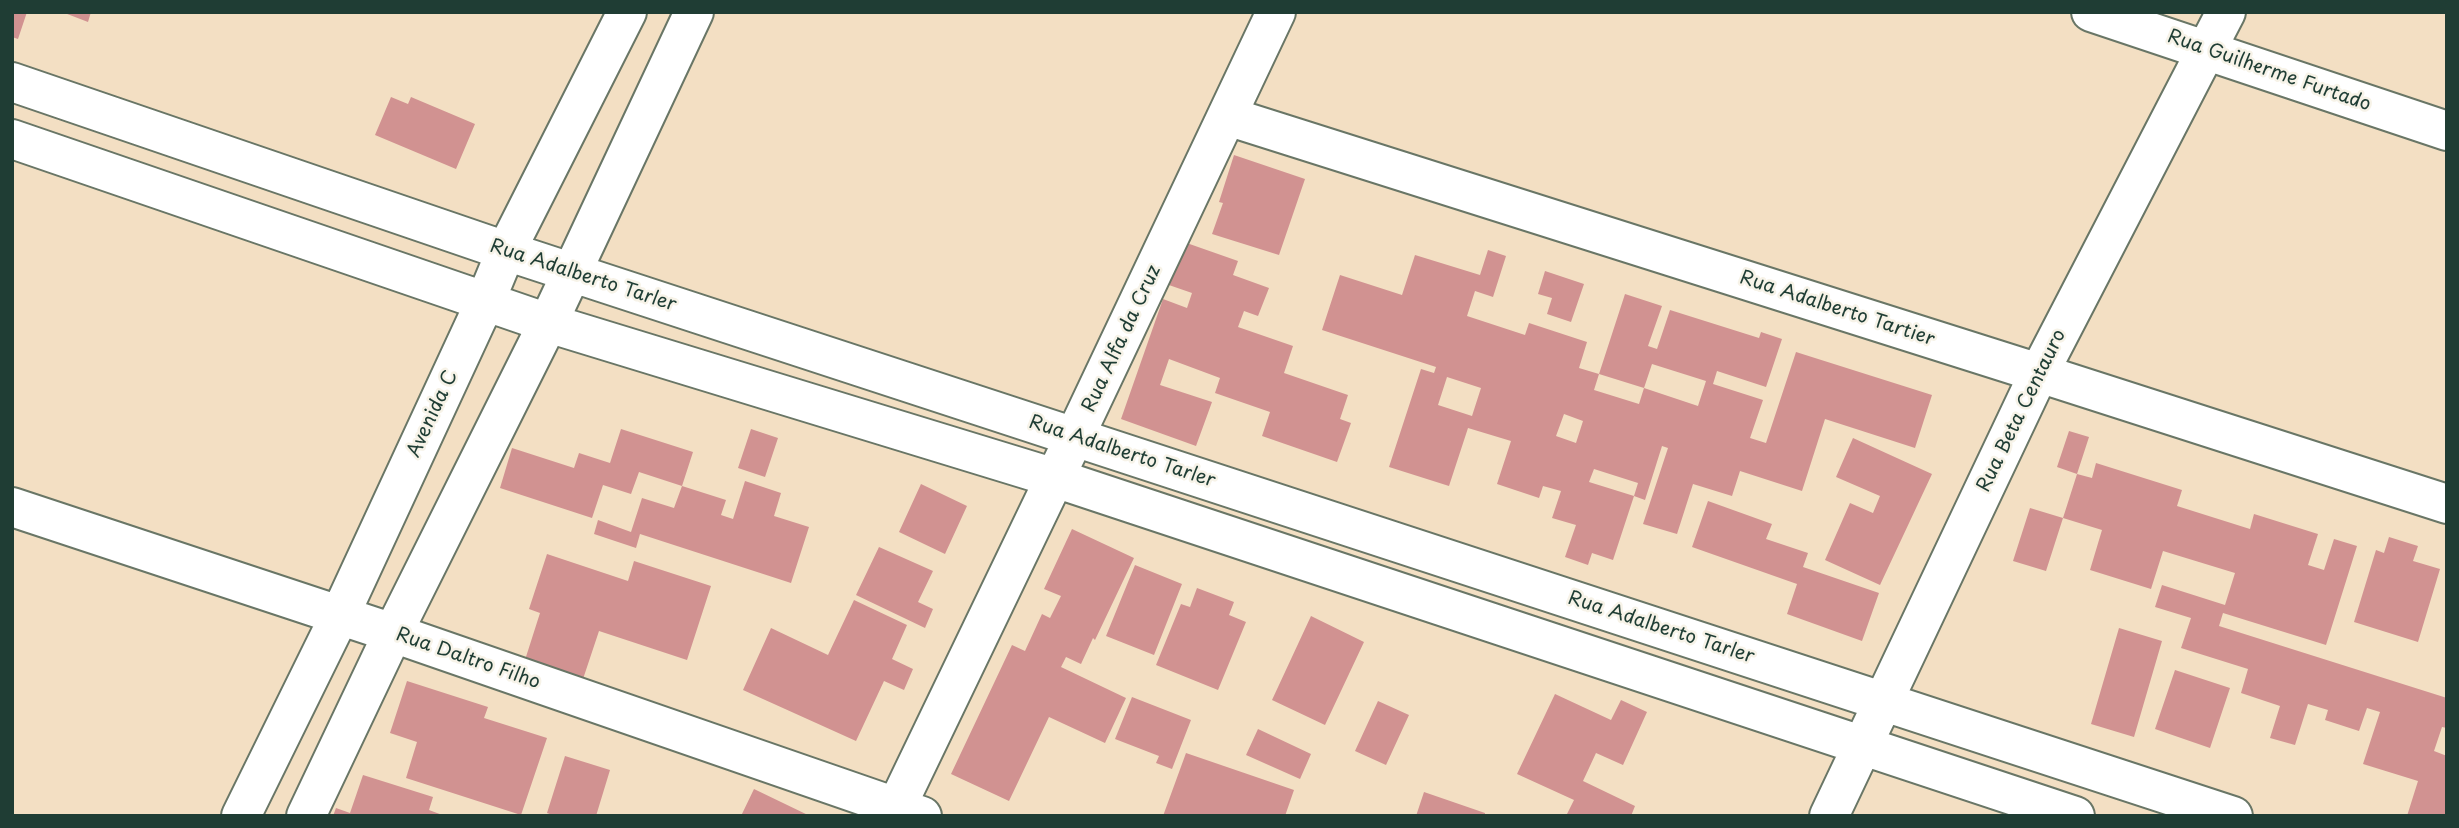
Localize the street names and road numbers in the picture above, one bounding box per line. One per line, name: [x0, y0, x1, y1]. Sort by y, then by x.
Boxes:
street label: Rua Guilherme Furtado: [2164, 25, 2374, 117]
street label: Rua Adalberto Tarler: [487, 235, 679, 317]
street label: Rua Alfa da Cruz: [1078, 262, 1166, 416]
street label: Rua Adalberto Tartier: [1737, 267, 1937, 351]
street label: Rua Beta Centauro: [1973, 326, 2071, 496]
street label: Avenida C: [403, 367, 463, 461]
street label: Rua Adalberto Tarler: [1026, 411, 1218, 493]
street label: Rua Adalberto Tarler: [1565, 587, 1757, 669]
street label: Rua Daltro Filho: [393, 624, 543, 694]

